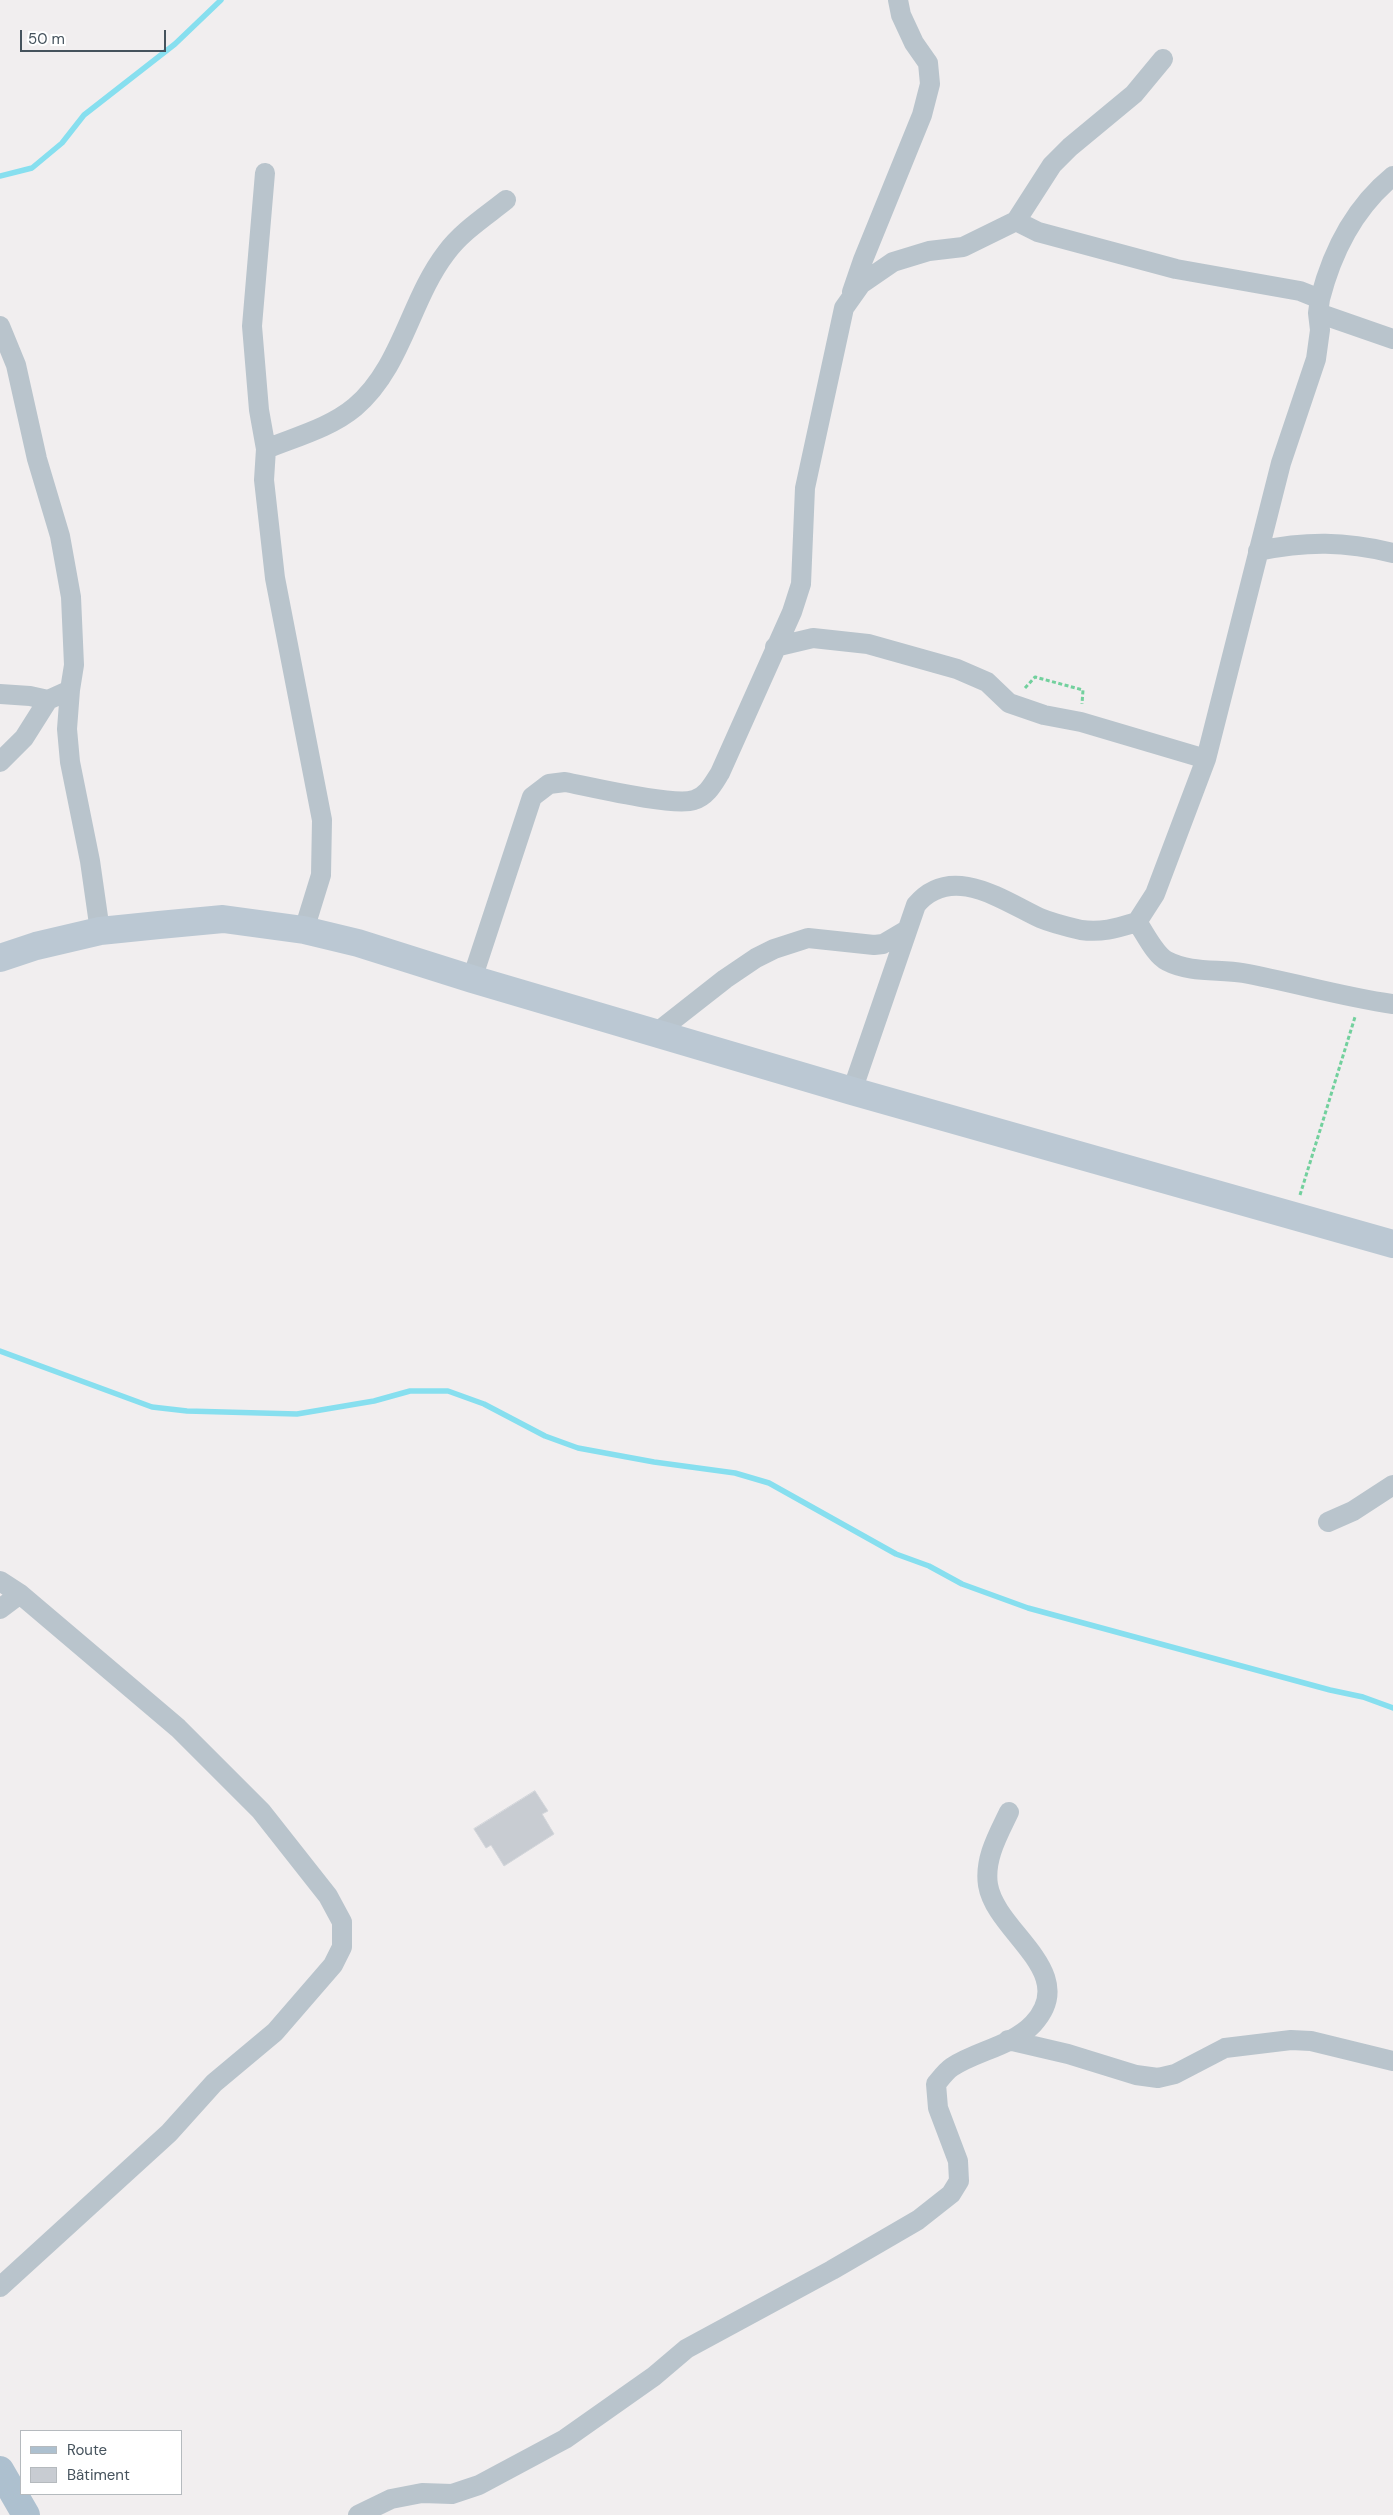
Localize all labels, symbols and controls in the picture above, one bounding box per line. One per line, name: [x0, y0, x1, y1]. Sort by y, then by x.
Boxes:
scale bar: [22, 20, 169, 52]
text: 50 m: [28, 29, 65, 49]
legend: [20, 2430, 182, 2495]
text: Route: [67, 2440, 107, 2460]
text: Bâtiment: [67, 2465, 130, 2485]

